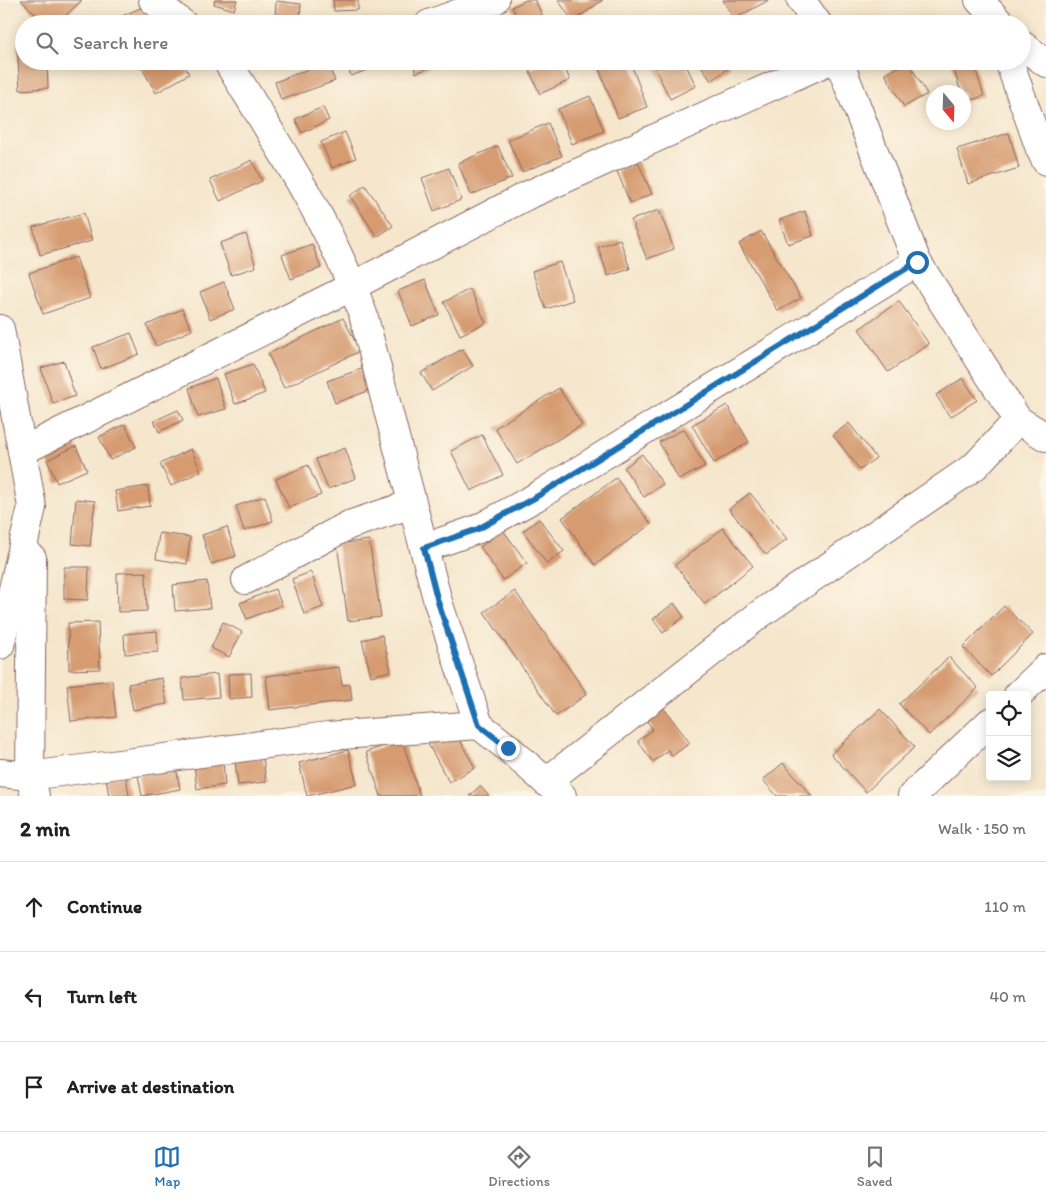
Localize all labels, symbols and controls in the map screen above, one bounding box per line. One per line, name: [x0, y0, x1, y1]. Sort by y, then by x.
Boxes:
search box: [15, 15, 1031, 70]
icon: search: [33, 29, 61, 57]
text: Search here: [73, 31, 168, 54]
north arrow: [926, 85, 971, 130]
route start: [906, 251, 929, 274]
map controls: [986, 691, 1031, 781]
button: locate: [986, 691, 1031, 736]
button: layers: [986, 736, 1031, 781]
route end: [497, 737, 520, 760]
text: 2 min: [20, 816, 70, 841]
text: Walk · 150 m: [938, 819, 1026, 838]
icon: ahead: [20, 893, 48, 921]
text: Continue: [67, 895, 142, 918]
text: 110 m: [984, 897, 1026, 916]
icon: left: [20, 983, 48, 1011]
text: Turn left: [67, 985, 137, 1008]
text: 40 m: [989, 987, 1026, 1006]
icon: arrive: [20, 1073, 48, 1101]
text: Arrive at destination: [67, 1075, 234, 1098]
tab: Map: [153, 1143, 181, 1190]
tab: Directions: [488, 1143, 550, 1190]
tab: Saved: [857, 1143, 893, 1190]

